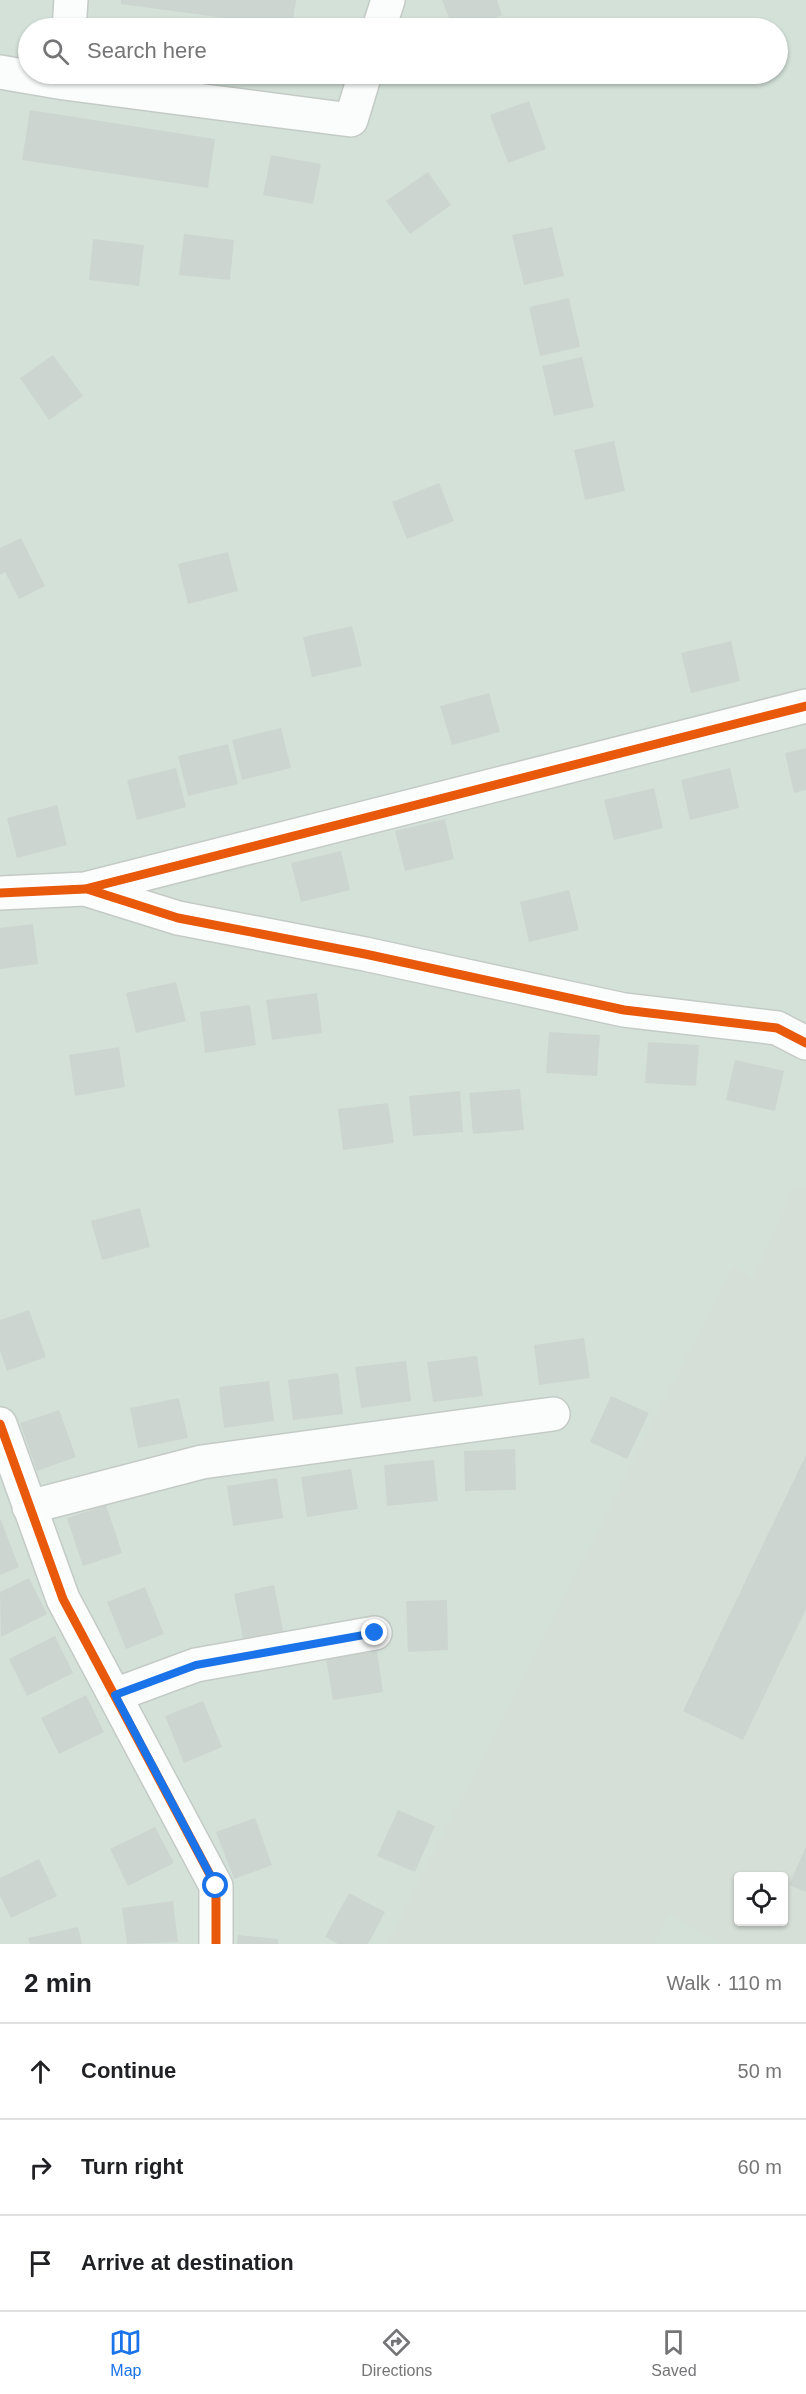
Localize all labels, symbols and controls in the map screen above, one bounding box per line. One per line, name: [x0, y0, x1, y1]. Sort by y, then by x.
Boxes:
search box: [18, 18, 788, 84]
icon: search: [39, 35, 72, 68]
text: Search here: [87, 38, 207, 63]
route end: [361, 1619, 387, 1645]
route start: [202, 1872, 228, 1898]
map controls: [734, 1872, 788, 1926]
button: locate: [734, 1872, 788, 1926]
text: 2 min: [24, 1968, 92, 1998]
text: Walk · 110 m: [666, 1972, 782, 1994]
icon: ahead: [24, 2055, 57, 2088]
text: Continue: [81, 2058, 176, 2083]
text: 50 m: [738, 2060, 782, 2082]
icon: right: [24, 2151, 57, 2184]
text: Turn right: [81, 2154, 183, 2179]
text: 60 m: [738, 2156, 782, 2178]
icon: arrive: [24, 2247, 57, 2280]
text: Arrive at destination: [81, 2250, 294, 2275]
tab: Map: [109, 2326, 142, 2380]
tab: Directions: [361, 2326, 432, 2380]
tab: Saved: [651, 2326, 697, 2380]

